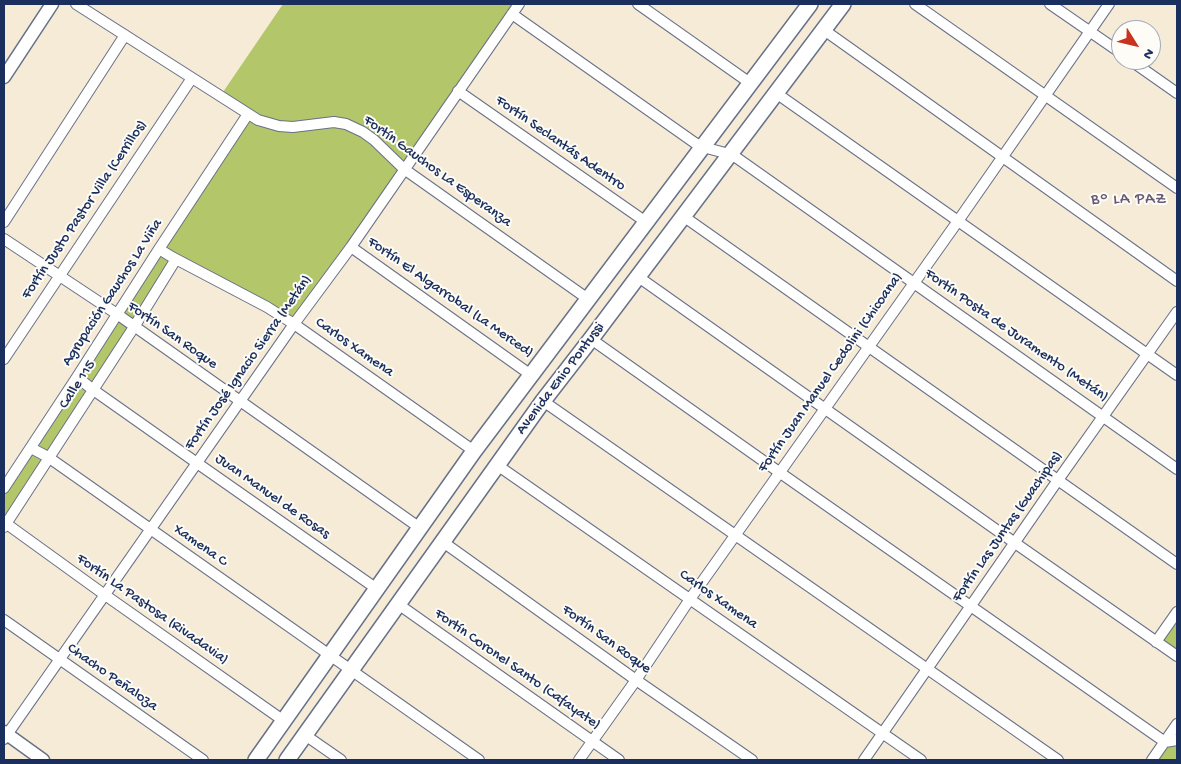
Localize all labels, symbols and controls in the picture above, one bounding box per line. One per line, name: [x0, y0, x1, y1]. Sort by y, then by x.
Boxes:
north arrow: [1111, 20, 1161, 70]
text: N: [1138, 45, 1157, 62]
street label: Fortín Seclantás Adentro: [492, 92, 628, 196]
street label: Fortín Gauchos La Esperanza: [359, 112, 515, 232]
street label: Fortín Justo Pastor Villa (Cerrillos): [18, 117, 152, 303]
district label: B° LA PAZ: [1090, 191, 1168, 211]
street label: Agrupación Gauchos La Viña: [59, 216, 167, 370]
street label: Fortín El Algarrobal (La Merced): [364, 234, 536, 362]
street label: Fortín Posta de Juramento (Metán): [921, 265, 1111, 407]
street label: Fortín Juan Manuel Cedolini (Chicoana): [755, 270, 907, 476]
street label: Fortín José Ignacio Sierra (Metán): [182, 272, 316, 454]
street label: Fortín San Roque: [123, 298, 221, 374]
street label: Carlos Xamena: [311, 314, 397, 382]
street label: Avenida Enio Pontussi: [513, 319, 609, 439]
street label: Calle 115: [56, 357, 100, 413]
street label: Fortín Las Juntas (Guachipas): [949, 448, 1067, 606]
street label: Juan Manuel de Rosas: [211, 450, 333, 544]
street label: Xamena C: [170, 521, 230, 571]
street label: Fortín La Pastosa (Rivadavia): [72, 551, 232, 669]
street label: Carlos Xamena: [675, 566, 761, 634]
street label: Fortín San Roque: [558, 602, 654, 678]
street label: Fortín Coronel Santo (Cafayate): [430, 606, 604, 734]
street label: Chacho Peñaloza: [63, 640, 161, 716]

